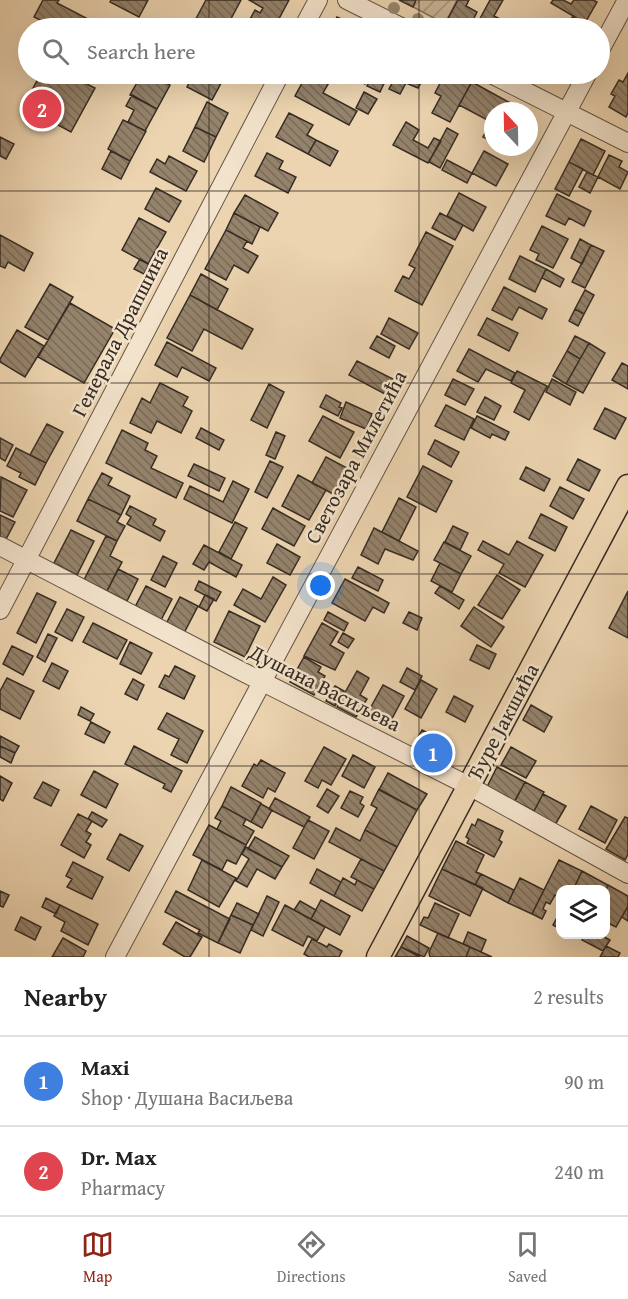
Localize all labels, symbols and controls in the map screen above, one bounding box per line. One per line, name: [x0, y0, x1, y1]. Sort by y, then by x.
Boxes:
search box: [18, 18, 610, 84]
icon: search: [39, 35, 72, 68]
text: Search here: [87, 35, 196, 67]
pin: 2: [22, 86, 62, 132]
north arrow: [484, 102, 538, 156]
street label: Генерала Драпшина: [63, 242, 176, 422]
street label: Светозара Милетића: [297, 365, 414, 549]
your location: [306, 571, 335, 600]
street label: Душана Васиљева: [243, 636, 406, 739]
street label: Ђуре Јакшића: [459, 658, 546, 786]
pin: 1: [414, 730, 452, 776]
map controls: [556, 885, 610, 939]
button: layers: [556, 885, 610, 939]
text: Nearby: [24, 977, 107, 1016]
text: 2 results: [533, 982, 604, 1011]
text: Maxi: [81, 1051, 130, 1083]
text: 1: [38, 1067, 49, 1096]
text: 90 m: [564, 1067, 604, 1096]
text: Shop · Душана Васиљева: [81, 1083, 293, 1112]
text: Dr. Max: [81, 1141, 157, 1173]
text: 2: [38, 1157, 49, 1186]
text: 240 m: [554, 1157, 604, 1186]
text: Pharmacy: [81, 1173, 165, 1202]
tab: Map: [81, 1228, 114, 1288]
tab: Directions: [277, 1228, 346, 1288]
tab: Saved: [508, 1228, 547, 1288]

